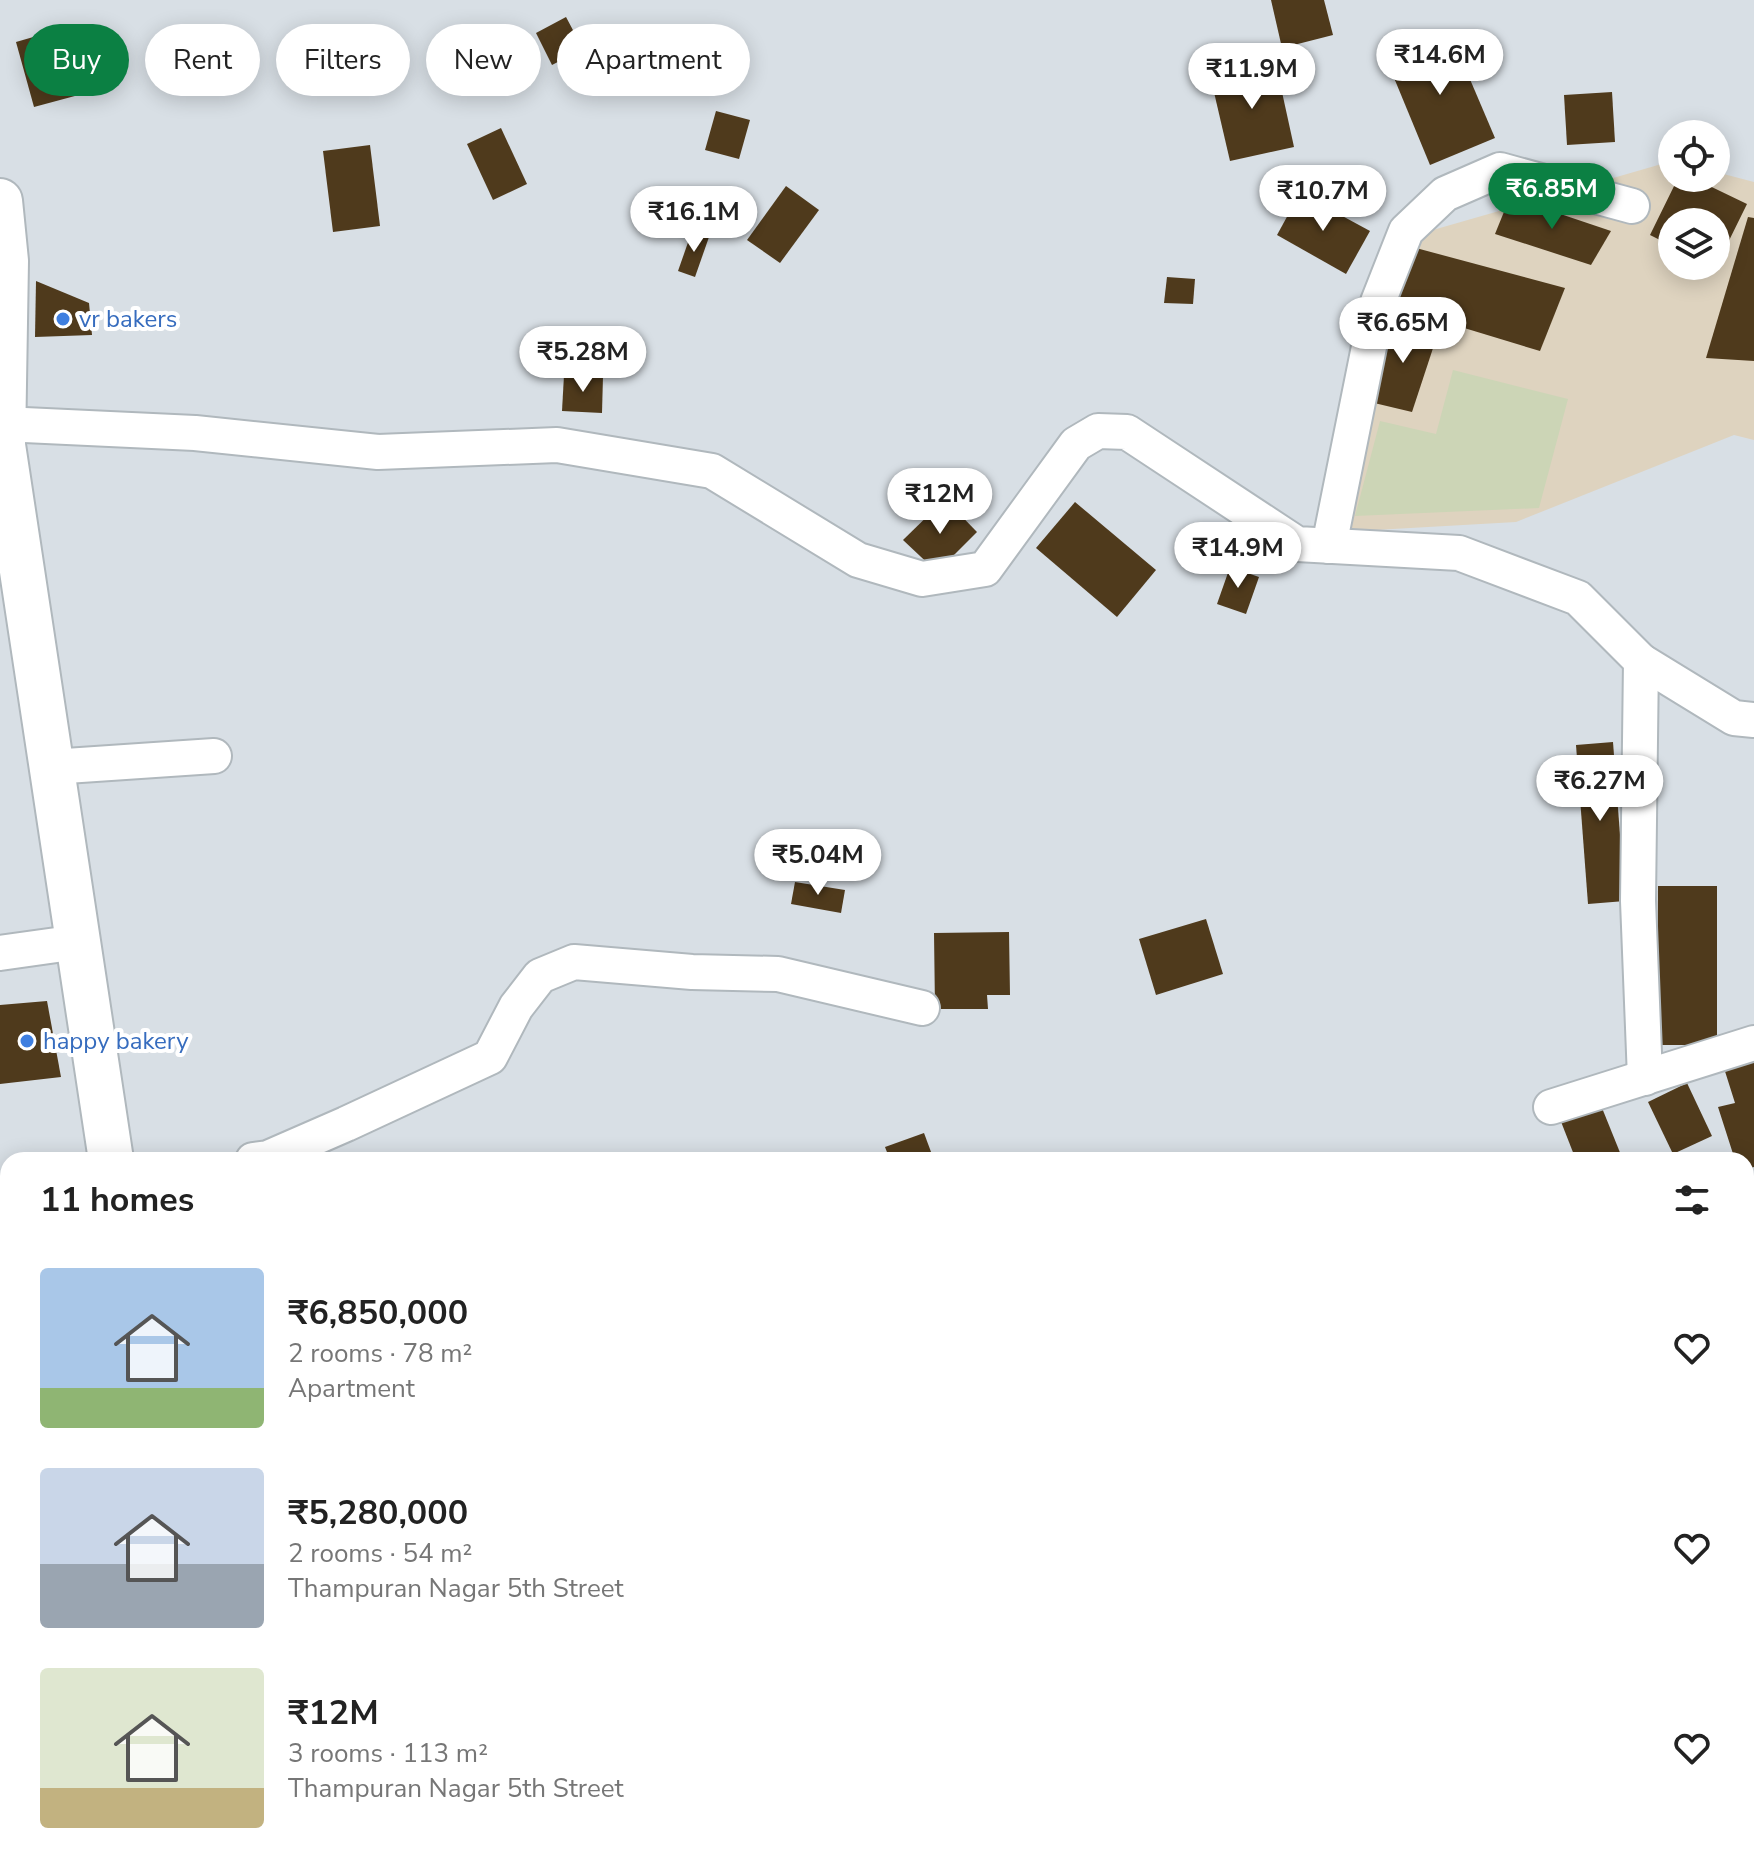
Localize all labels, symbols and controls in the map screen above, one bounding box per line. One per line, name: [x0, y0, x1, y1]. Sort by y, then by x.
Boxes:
chip: Buy: [24, 24, 129, 96]
chip: Rent: [145, 24, 260, 96]
chip: Filters: [276, 24, 410, 96]
chip: New: [426, 24, 541, 96]
chip: Apartment: [557, 24, 750, 96]
pin: ₹14.6M: [1375, 29, 1505, 97]
text: ₹14.6M: [1394, 37, 1486, 72]
pin: ₹11.9M: [1187, 43, 1317, 111]
text: ₹11.9M: [1206, 51, 1298, 86]
map controls: [1658, 120, 1730, 280]
button: locate: [1658, 120, 1730, 192]
pin: ₹6.85M: [1487, 163, 1617, 231]
pin: ₹10.7M: [1258, 165, 1388, 233]
text: ₹6.85M: [1506, 171, 1598, 206]
text: ₹10.7M: [1277, 173, 1369, 208]
pin: ₹16.1M: [629, 186, 759, 254]
text: ₹16.1M: [648, 194, 740, 229]
button: layers: [1658, 208, 1730, 280]
pin: ₹6.65M: [1338, 297, 1468, 365]
place label: vr bakers: [79, 303, 177, 335]
text: ₹6.65M: [1357, 305, 1449, 340]
marker: vr bakers: [54, 310, 72, 328]
pin: ₹5.28M: [518, 326, 648, 394]
text: ₹5.28M: [537, 334, 629, 369]
pin: ₹12M: [893, 468, 987, 536]
text: ₹12M: [905, 476, 975, 511]
pin: ₹14.9M: [1173, 522, 1303, 590]
text: ₹14.9M: [1192, 530, 1284, 565]
pin: ₹6.27M: [1535, 755, 1665, 823]
text: ₹6.27M: [1554, 763, 1646, 798]
pin: ₹5.04M: [753, 829, 883, 897]
text: ₹5.04M: [772, 837, 864, 872]
place label: happy bakery: [43, 1025, 189, 1057]
marker: happy bakery: [18, 1032, 36, 1050]
text: 11 homes: [40, 1177, 194, 1223]
icon: filters: [1670, 1178, 1714, 1222]
text: ₹6,850,000: [288, 1290, 468, 1336]
icon: home: [104, 1300, 200, 1396]
icon: heart: [1670, 1326, 1714, 1370]
text: 2 rooms · 78 m²: [288, 1336, 472, 1371]
text: Apartment: [288, 1371, 415, 1406]
text: ₹5,280,000: [288, 1490, 468, 1536]
icon: home: [104, 1500, 200, 1596]
icon: heart: [1670, 1526, 1714, 1570]
text: 2 rooms · 54 m²: [288, 1536, 472, 1571]
text: Thampuran Nagar 5th Street: [288, 1571, 624, 1606]
text: ₹12M: [288, 1690, 379, 1736]
icon: home: [104, 1700, 200, 1796]
icon: heart: [1670, 1726, 1714, 1770]
text: 3 rooms · 113 m²: [288, 1736, 488, 1771]
text: Thampuran Nagar 5th Street: [288, 1771, 624, 1806]

